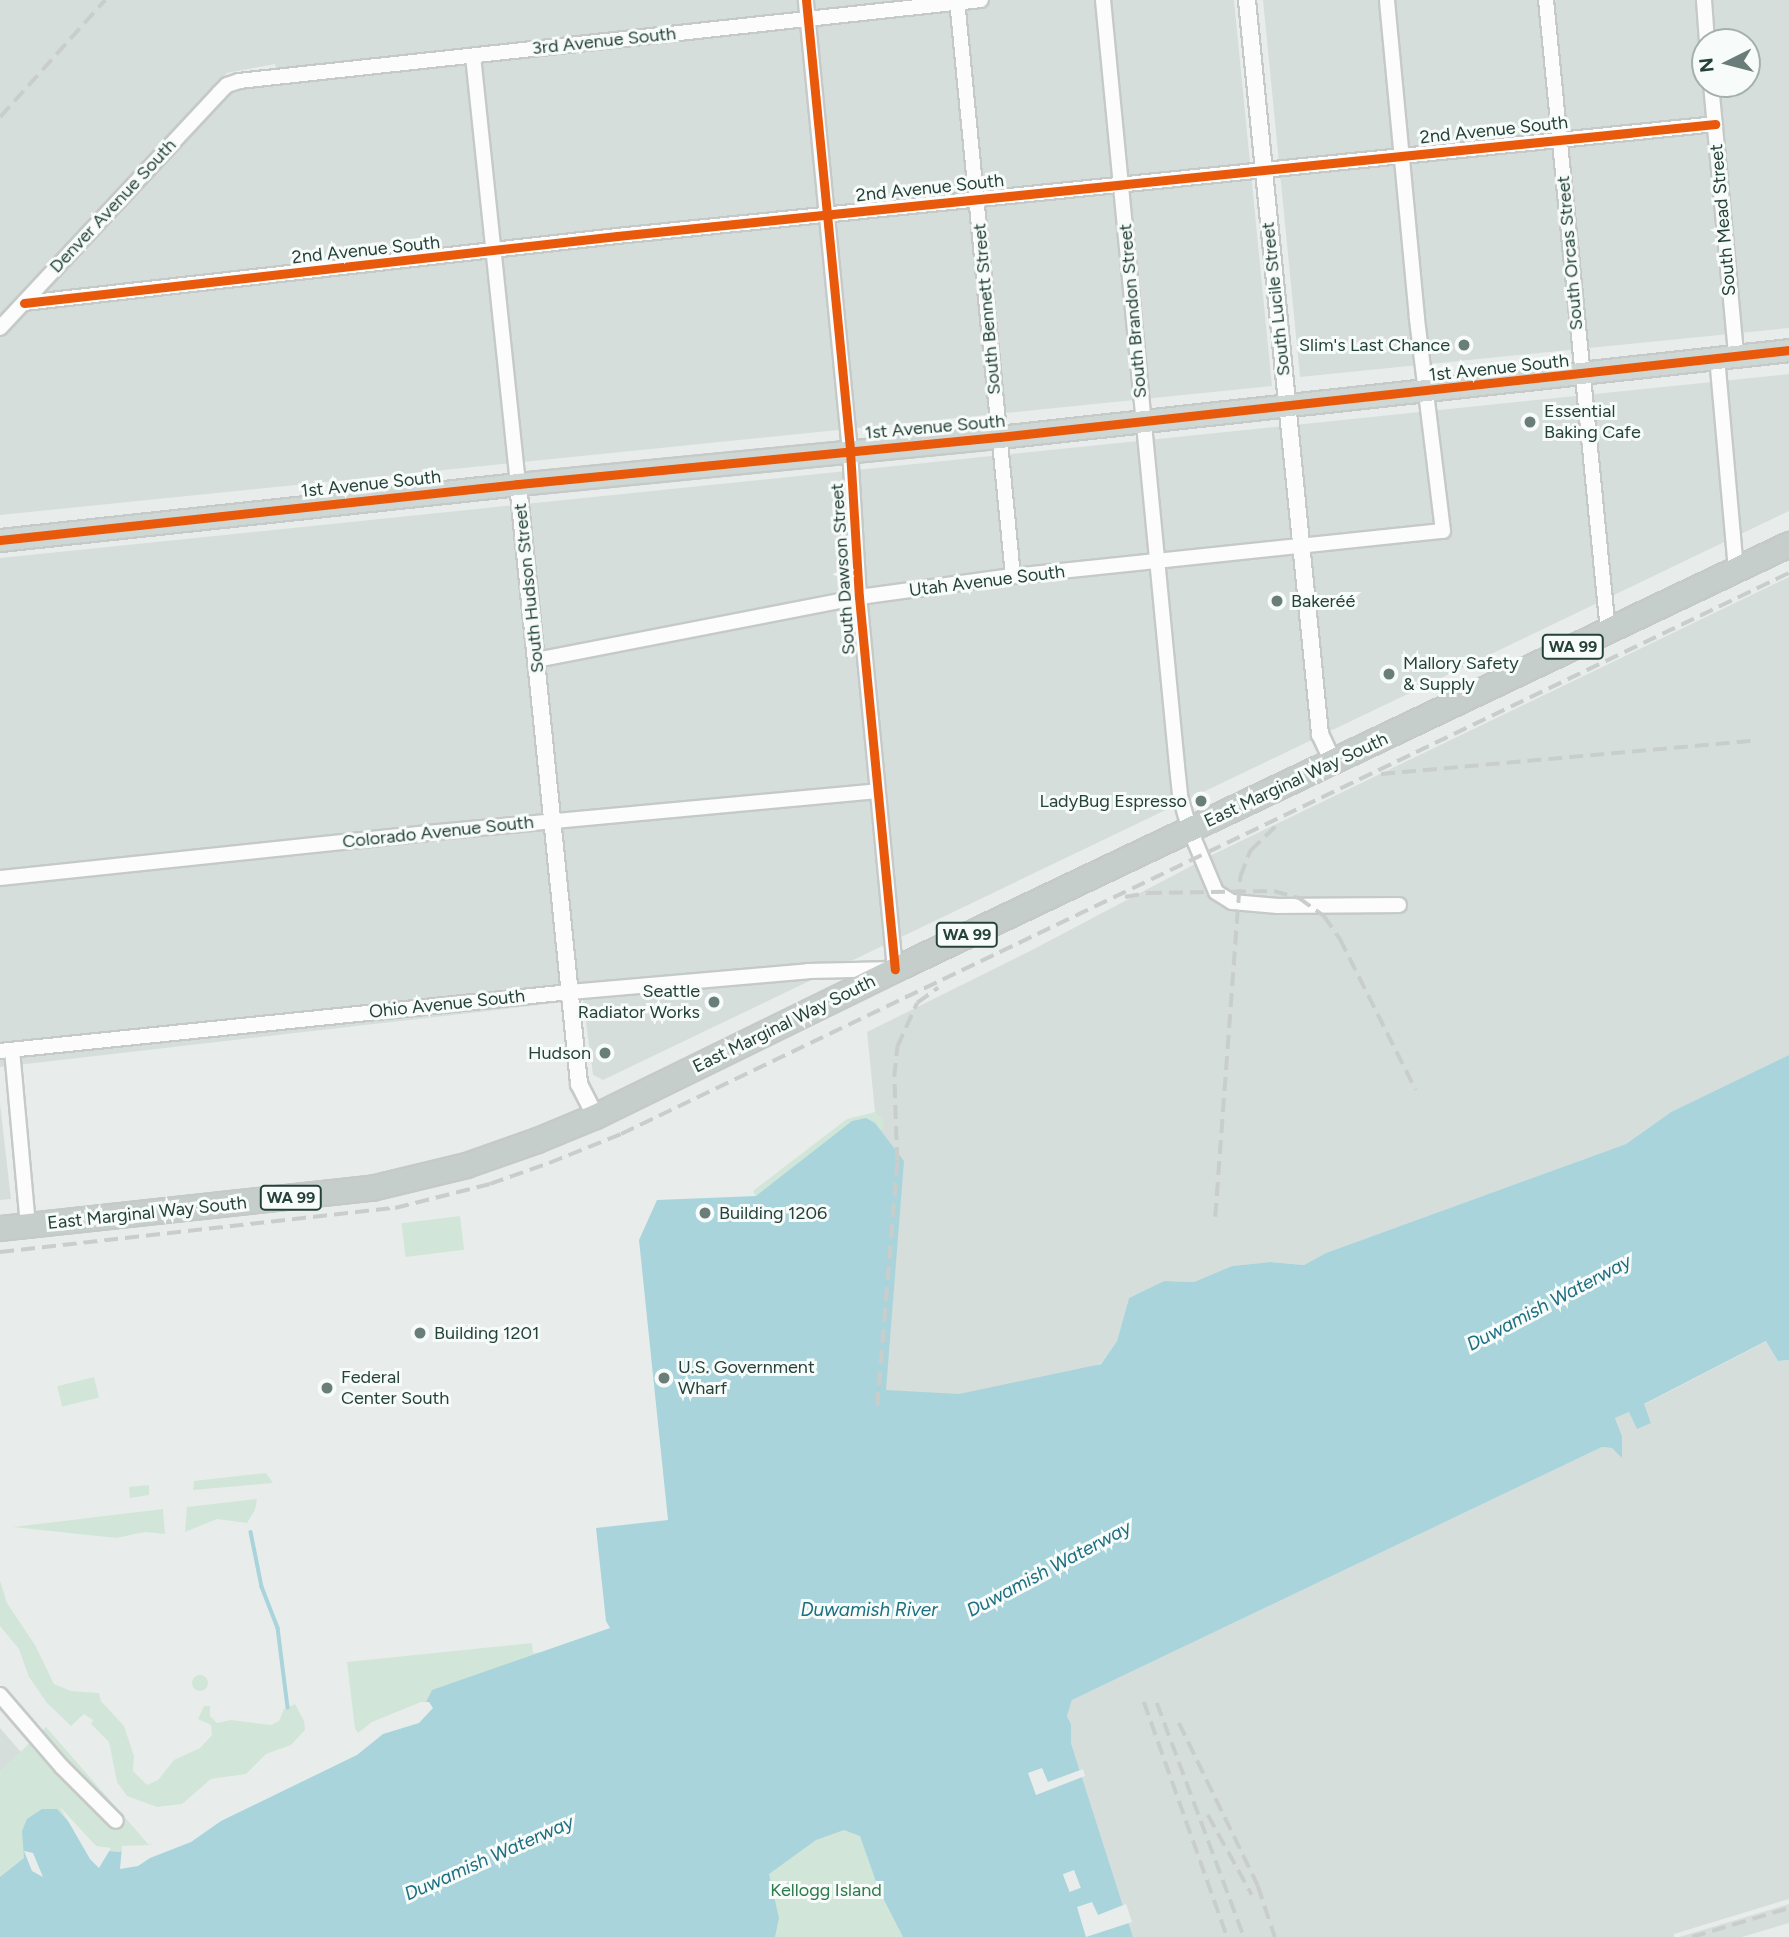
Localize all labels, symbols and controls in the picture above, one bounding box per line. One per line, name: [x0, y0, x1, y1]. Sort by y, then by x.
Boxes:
street label: 3rd Avenue South: [531, 23, 677, 59]
north arrow: [1691, 28, 1761, 98]
text: N: [1694, 57, 1719, 74]
street label: 2nd Avenue South: [1419, 111, 1569, 149]
street label: Denver Avenue South: [45, 135, 181, 277]
street label: South Mead Street: [1706, 143, 1740, 297]
street label: 2nd Avenue South: [855, 169, 1005, 207]
street label: South Orcas Street: [1552, 175, 1588, 331]
street label: South Lucile Street: [1257, 221, 1295, 377]
street label: South Bennett Street: [969, 222, 1005, 396]
street label: South Brandon Street: [1115, 223, 1151, 399]
street label: 2nd Avenue South: [291, 231, 441, 269]
place label: Slim's Last Chance: [1299, 334, 1450, 356]
marker: Slim's Last Chance: [1456, 337, 1472, 353]
street label: 1st Avenue South: [1428, 350, 1570, 386]
place label: Essential Baking Cafe: [1544, 401, 1641, 444]
street label: 1st Avenue South: [864, 410, 1006, 444]
marker: Essential Baking Cafe: [1522, 414, 1538, 430]
street label: 1st Avenue South: [300, 466, 442, 502]
street label: South Dawson Street: [826, 482, 860, 656]
street label: South Hudson Street: [509, 502, 549, 674]
street label: Utah Avenue South: [908, 561, 1066, 601]
place label: Bakeréé: [1291, 590, 1355, 612]
marker: Bakeréé: [1269, 593, 1285, 609]
road number: WA 99: [1542, 634, 1604, 660]
place label: Mallory Safety & Supply: [1403, 653, 1519, 696]
marker: Mallory Safety & Supply: [1381, 666, 1397, 682]
street label: East Marginal Way South: [1201, 728, 1391, 832]
place label: LadyBug Espresso: [1040, 790, 1187, 812]
marker: LadyBug Espresso: [1193, 793, 1209, 809]
street label: Colorado Avenue South: [341, 811, 535, 853]
road number: WA 99: [936, 923, 998, 948]
street label: East Marginal Way South: [689, 970, 879, 1078]
place label: Seattle Radiator Works: [578, 981, 700, 1024]
street label: Ohio Avenue South: [368, 985, 526, 1023]
marker: Seattle Radiator Works: [706, 994, 722, 1010]
place label: Hudson: [528, 1042, 591, 1064]
marker: Hudson: [597, 1045, 613, 1061]
road number: WA 99: [260, 1186, 322, 1210]
street label: East Marginal Way South: [46, 1192, 248, 1234]
place label: Building 1206: [719, 1202, 827, 1224]
marker: Building 1206: [697, 1205, 713, 1221]
water label: Duwamish Waterway: [1463, 1250, 1635, 1356]
place label: Building 1201: [434, 1322, 539, 1344]
marker: Building 1201: [412, 1325, 428, 1341]
place label: U.S. Government Wharf: [678, 1357, 815, 1400]
place label: Federal Center South: [341, 1367, 449, 1410]
marker: U.S. Government Wharf: [656, 1370, 672, 1386]
marker: Federal Center South: [319, 1380, 335, 1396]
water label: Duwamish Waterway: [963, 1516, 1135, 1622]
water label: Duwamish River: [800, 1599, 938, 1621]
water label: Duwamish Waterway: [401, 1810, 577, 1906]
park label: Kellogg Island: [770, 1879, 882, 1901]

